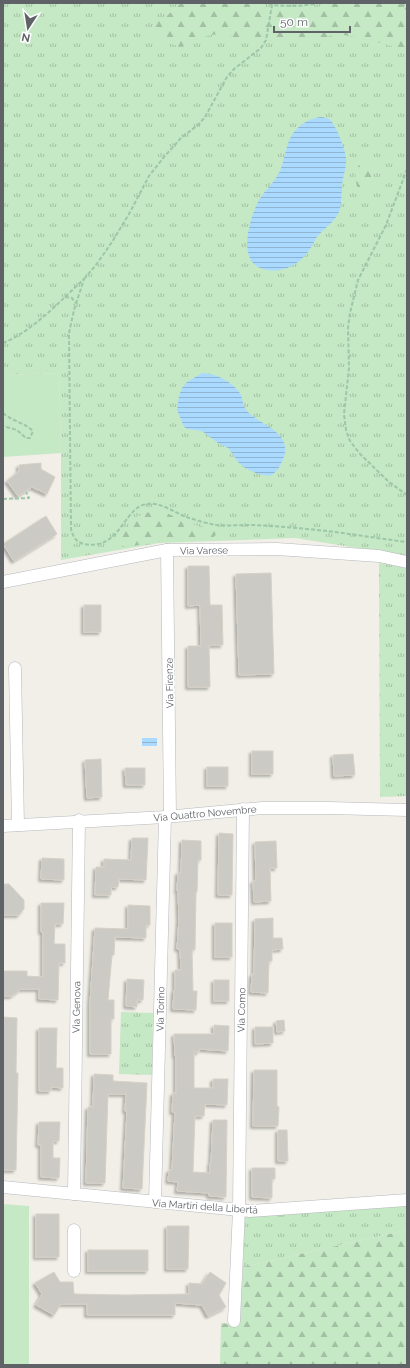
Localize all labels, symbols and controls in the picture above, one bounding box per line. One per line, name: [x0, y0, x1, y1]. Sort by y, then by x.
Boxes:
north arrow: [8, 8, 48, 48]
scale bar: [274, 8, 350, 34]
text: 50 m: [280, 15, 308, 29]
text: N: [21, 30, 31, 45]
street label: Via Varese: [180, 545, 228, 556]
street label: Via Firenze: [164, 657, 175, 708]
street label: Via Quattro Novembre: [153, 804, 257, 823]
street label: Via Genova: [71, 981, 82, 1033]
street label: Via Torino: [155, 986, 166, 1032]
street label: Via Como: [236, 987, 247, 1033]
street label: Via Martiri della Libertà: [152, 1197, 258, 1216]

